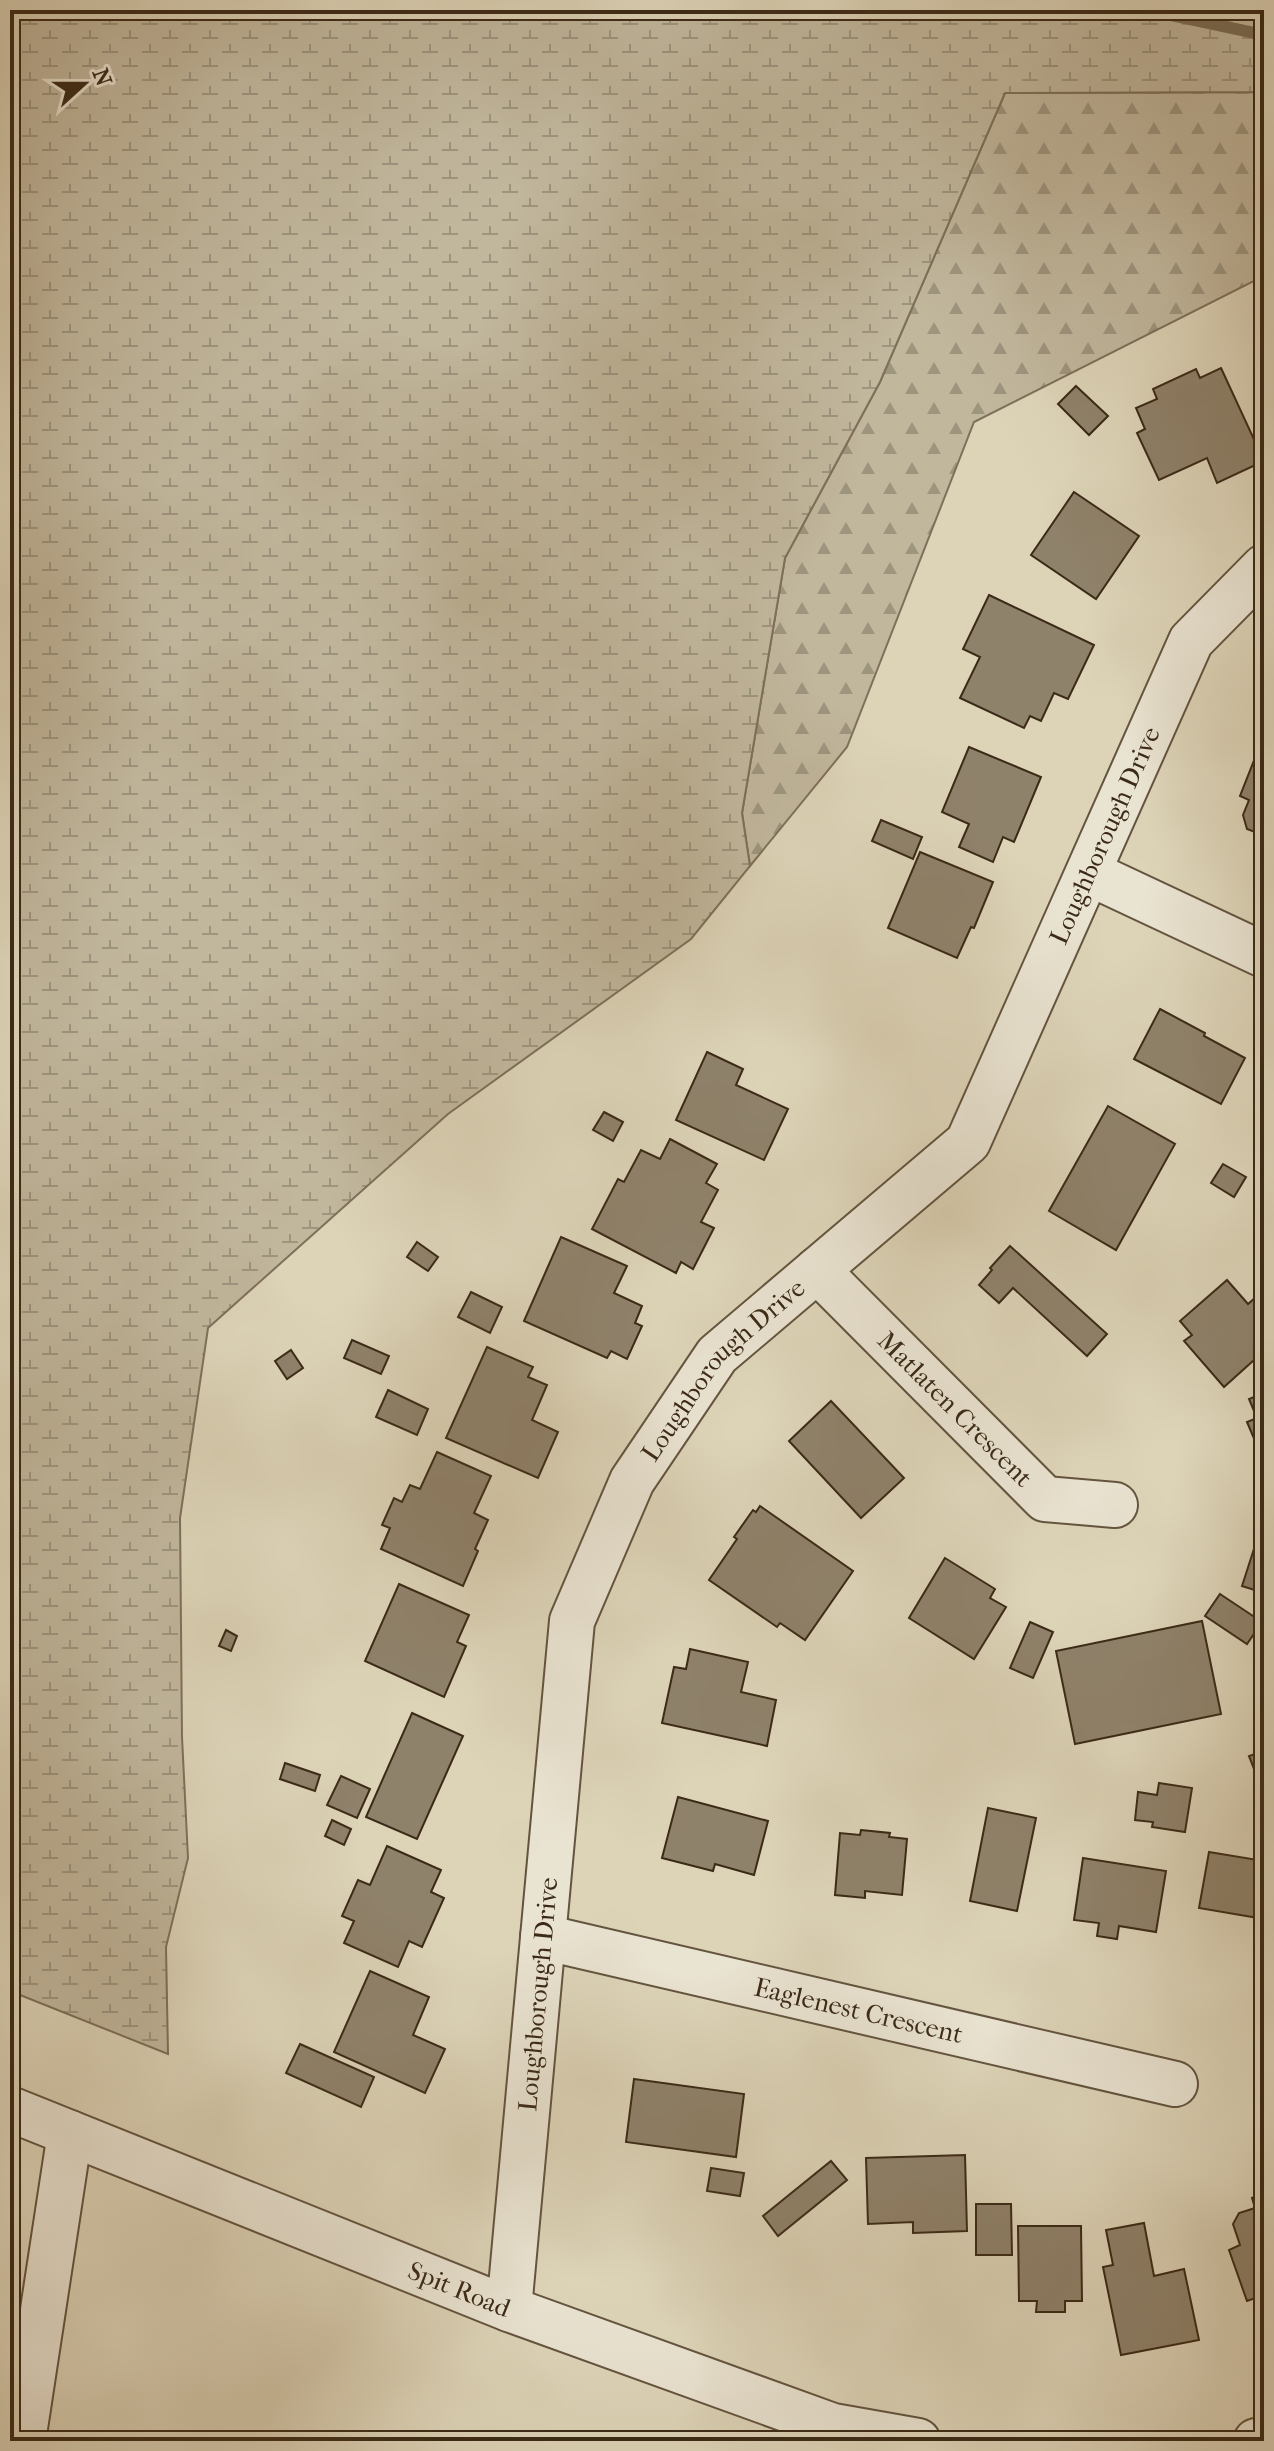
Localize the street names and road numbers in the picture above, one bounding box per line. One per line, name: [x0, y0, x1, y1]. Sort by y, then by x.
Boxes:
street label: Loughborough Drive: [1043, 722, 1167, 949]
street label: Loughborough Drive: [635, 1272, 811, 1467]
street label: Matlaten Crescent: [871, 1325, 1039, 1494]
street label: Loughborough Drive: [512, 1876, 564, 2113]
street label: Eaglenest Crescent: [751, 1972, 967, 2050]
street label: Spit Road: [403, 2255, 516, 2324]

